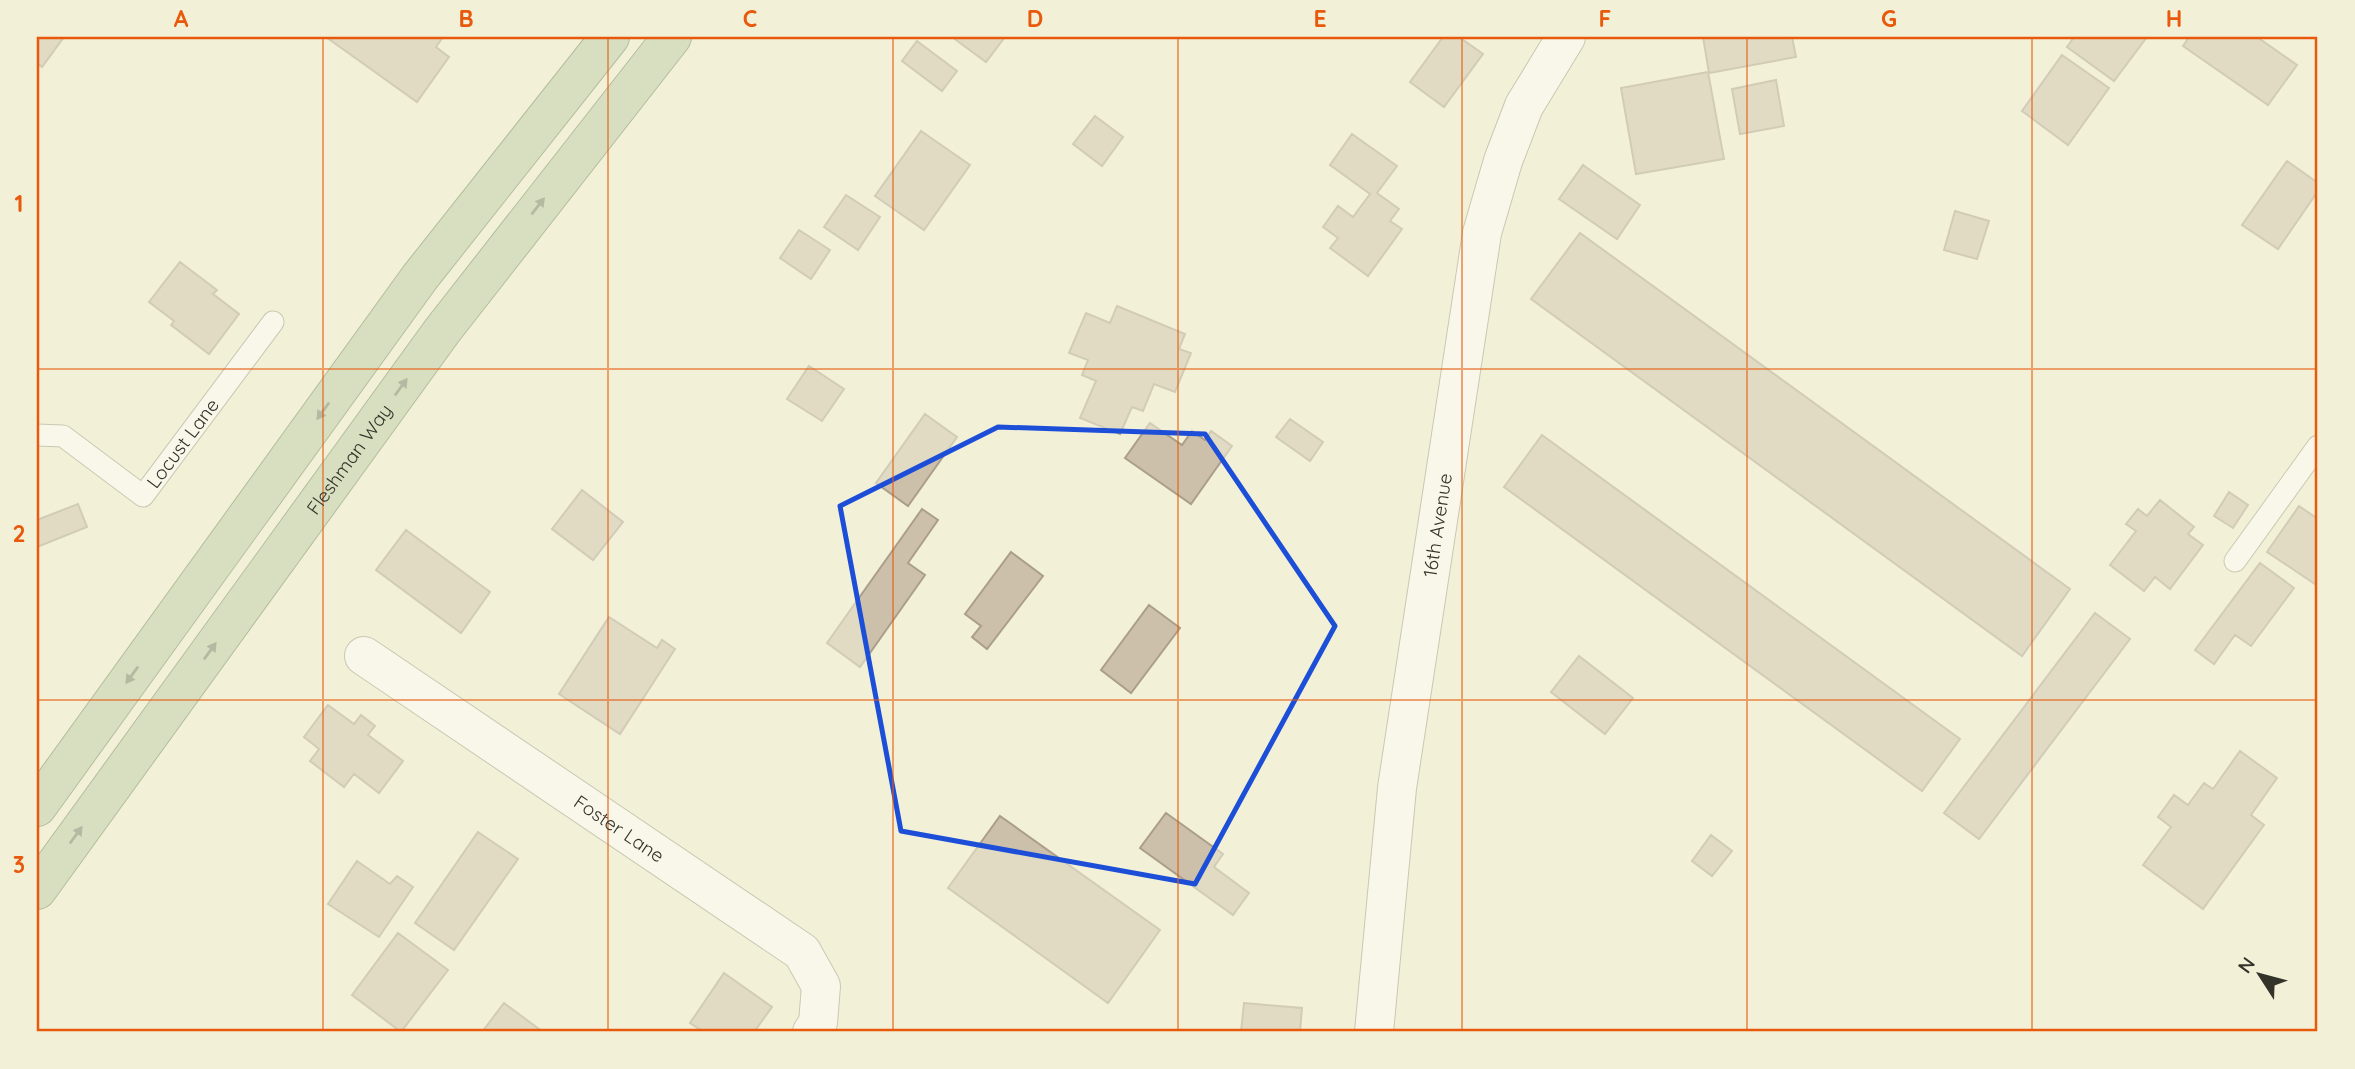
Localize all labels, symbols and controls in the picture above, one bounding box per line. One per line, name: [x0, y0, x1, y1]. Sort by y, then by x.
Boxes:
text: A: [174, 4, 189, 33]
text: B: [458, 4, 474, 33]
text: C: [743, 4, 757, 33]
text: D: [1027, 4, 1043, 33]
text: E: [1313, 4, 1327, 33]
text: F: [1599, 4, 1611, 33]
text: G: [1881, 4, 1897, 33]
text: H: [2166, 4, 2182, 33]
text: 1: [15, 189, 23, 218]
one-way arrow: [531, 197, 546, 215]
one-way arrow: [394, 378, 408, 396]
street label: Locust Lane: [141, 393, 224, 493]
street label: Fleshman Way: [301, 399, 397, 519]
one-way arrow: [316, 402, 330, 420]
street label: 16th Avenue: [1417, 472, 1457, 579]
text: 2: [12, 519, 26, 548]
one-way arrow: [203, 641, 217, 660]
one-way arrow: [125, 666, 139, 684]
street label: Foster Lane: [569, 789, 669, 867]
one-way arrow: [69, 826, 83, 844]
text: 3: [13, 850, 25, 879]
north arrow: [2226, 940, 2296, 1010]
text: N: [2232, 952, 2260, 978]

